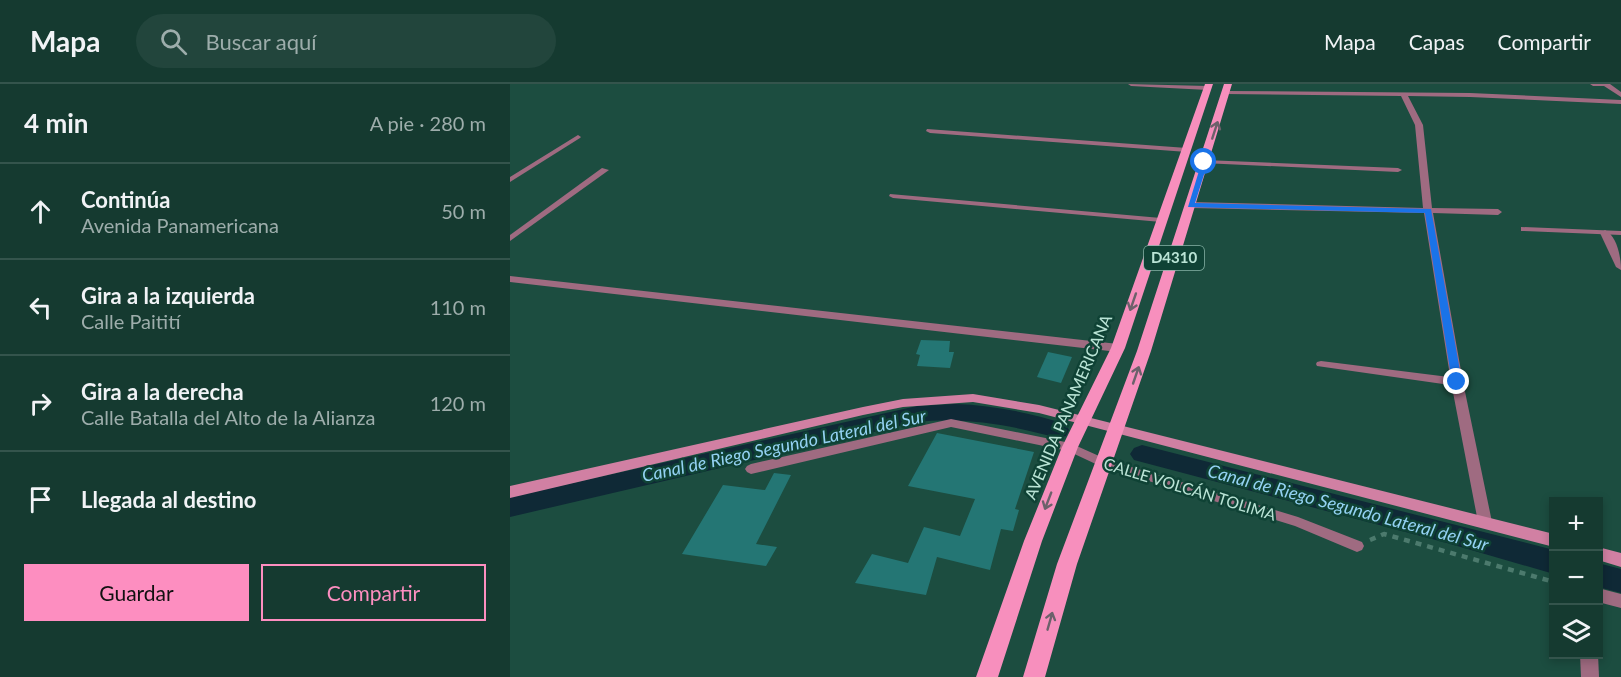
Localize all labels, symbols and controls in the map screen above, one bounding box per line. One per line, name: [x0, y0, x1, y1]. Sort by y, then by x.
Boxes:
search box: [136, 14, 556, 68]
text: Mapa: [30, 24, 100, 58]
icon: search: [157, 25, 190, 58]
text: Buscar aquí: [205, 28, 317, 55]
text: Mapa: [1324, 29, 1376, 54]
text: Capas: [1409, 29, 1465, 54]
text: Compartir: [1498, 29, 1591, 54]
text: 4 min: [24, 107, 88, 139]
text: A pie · 280 m: [370, 111, 486, 135]
one-way arrow: [1210, 121, 1221, 140]
route start: [1190, 148, 1216, 174]
text: Continúa: [81, 186, 170, 213]
icon: ahead: [24, 195, 57, 228]
text: 50 m: [441, 199, 486, 223]
text: Avenida Panamericana: [81, 213, 279, 237]
road number: D4310: [1144, 246, 1204, 270]
text: Gira a la izquierda: [81, 282, 255, 309]
icon: left: [24, 291, 57, 324]
one-way arrow: [1127, 292, 1138, 311]
text: 110 m: [430, 295, 486, 319]
text: Calle Paitití: [81, 309, 180, 333]
street label: AVENIDA PANAMERICANA: [1020, 311, 1115, 502]
one-way arrow: [1131, 366, 1142, 385]
route end: [1443, 368, 1469, 394]
text: Gira a la derecha: [81, 378, 244, 405]
icon: right: [24, 387, 57, 420]
text: 120 m: [430, 391, 486, 415]
water label: Canal de Riego Segundo Lateral del Sur: [640, 404, 929, 486]
text: Calle Batalla del Alto de la Alianza: [81, 405, 375, 429]
street label: CALLE VOLCÁN TOLIMA: [1102, 453, 1279, 524]
water label: Canal de Riego Segundo Lateral del Sur: [1205, 459, 1492, 555]
icon: arrive: [24, 483, 57, 516]
text: Llegada al destino: [81, 486, 257, 513]
one-way arrow: [1042, 492, 1053, 510]
map controls: [1549, 497, 1603, 659]
button: +: [1549, 497, 1603, 551]
button: −: [1549, 551, 1603, 605]
button: Guardar: [24, 564, 249, 621]
button: Compartir: [261, 564, 486, 621]
button: layers: [1549, 605, 1603, 659]
one-way arrow: [1045, 612, 1056, 631]

